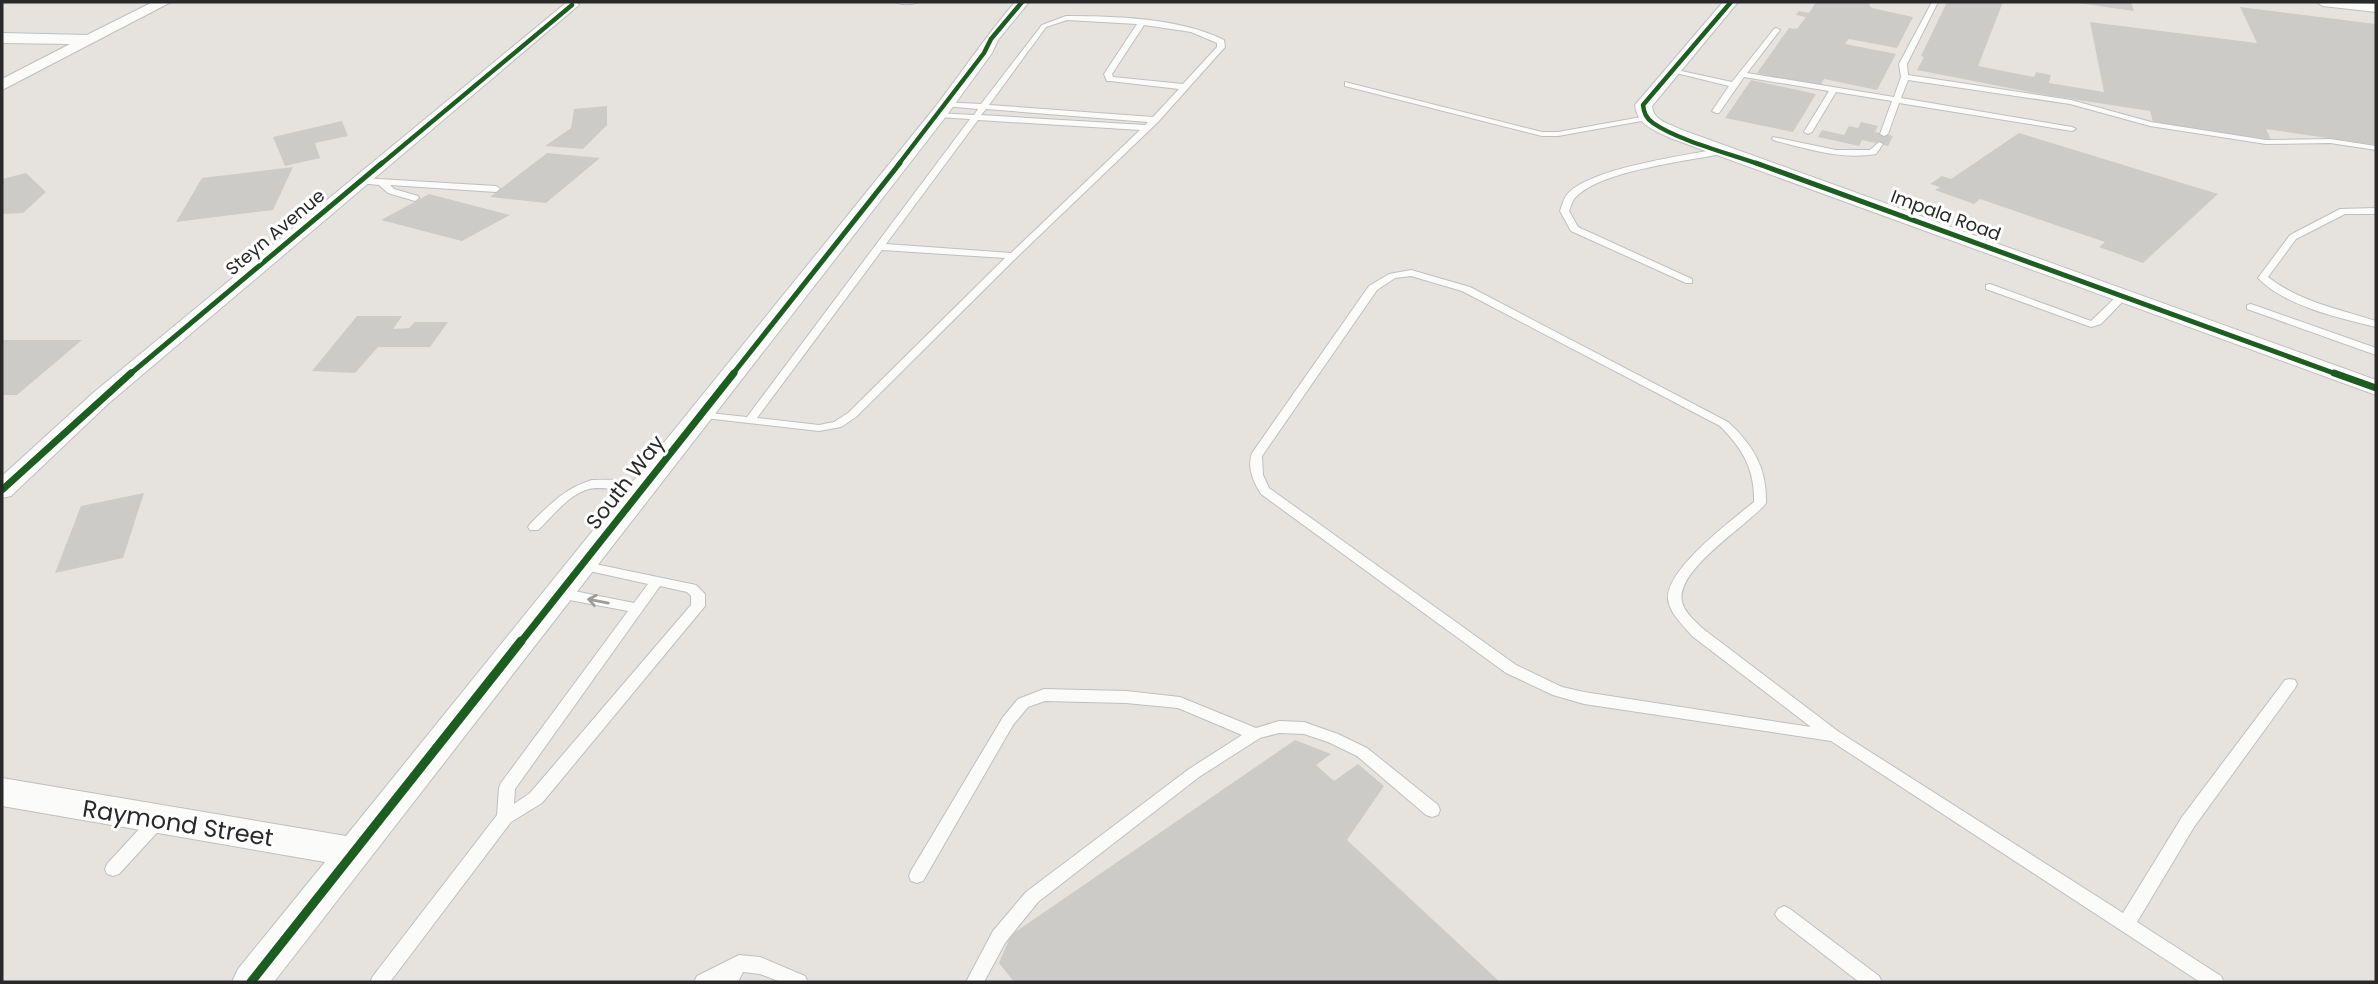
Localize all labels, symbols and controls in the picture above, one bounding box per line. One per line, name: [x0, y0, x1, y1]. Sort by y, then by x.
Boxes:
street label: Steyn Avenue: [220, 183, 330, 281]
street label: Impala Road: [1887, 183, 2005, 247]
street label: South Way: [579, 429, 671, 535]
one-way arrow: [587, 593, 610, 607]
street label: Raymond Street: [80, 792, 276, 854]

